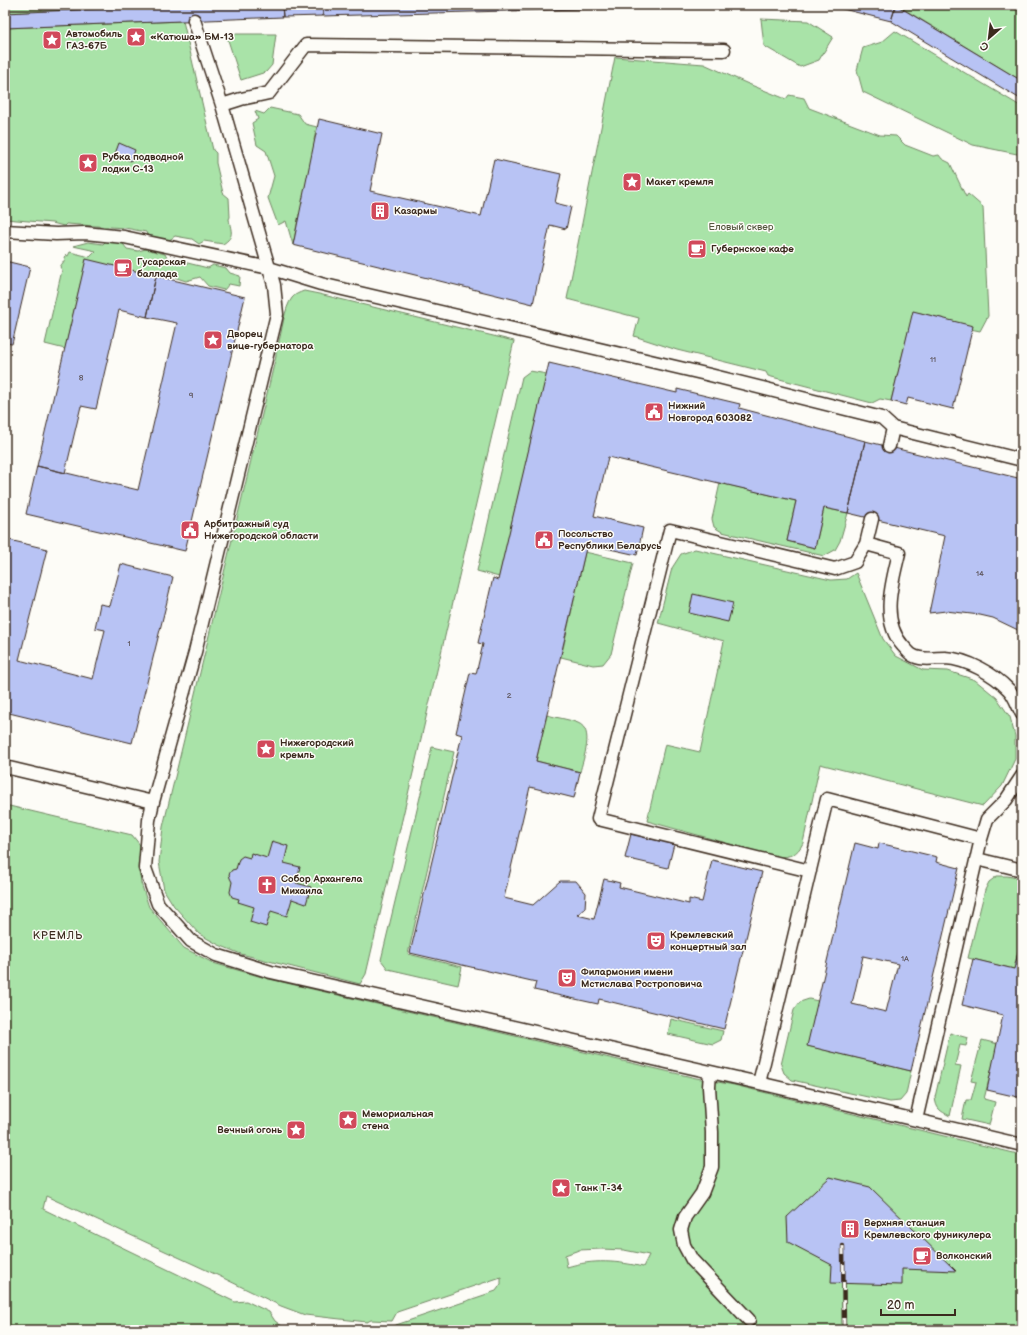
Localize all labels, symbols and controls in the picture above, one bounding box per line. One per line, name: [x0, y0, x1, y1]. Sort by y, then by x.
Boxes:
north arrow: [969, 18, 1009, 58]
place icon: «Катюша» БМ-13: [125, 26, 147, 48]
place label: Автомобиль ГАЗ-67Б: [65, 28, 123, 52]
place icon: Автомобиль ГАЗ-67Б: [41, 29, 63, 51]
place label: «Катюша» БМ-13: [150, 31, 234, 43]
text: С: [978, 39, 991, 54]
place label: Рубка подводной лодки С-13: [101, 151, 184, 175]
place icon: Рубка подводной лодки С-13: [77, 152, 99, 174]
place icon: Макет кремля: [621, 171, 643, 193]
place label: Макет кремля: [646, 176, 714, 188]
building icon: Казармы: [369, 200, 391, 222]
place label: Казармы: [394, 205, 437, 217]
park label: Еловый сквер: [709, 221, 774, 233]
cafe icon: Губернское кафе: [686, 238, 708, 260]
place label: Губернское кафе: [711, 243, 794, 255]
place label: Гусарская баллада: [137, 256, 186, 280]
cafe icon: Гусарская баллада: [112, 257, 134, 279]
place label: Дворец вице-губернатора: [227, 328, 314, 352]
place icon: Дворец вице-губернатора: [202, 329, 224, 351]
house number: 11: [930, 355, 936, 364]
house number: 8: [79, 373, 84, 382]
house number: 9: [189, 391, 194, 400]
place label: Нижний Новгород 603082: [668, 400, 752, 424]
public building icon: Нижний Новгород 603082: [643, 401, 665, 423]
place label: Арбитражный суд Нижегородской области: [203, 518, 319, 542]
public building icon: Арбитражный суд Нижегородской области: [179, 519, 201, 541]
place label: Посольство Республики Беларусь: [558, 528, 662, 552]
public building icon: Посольство Республики Беларусь: [533, 529, 555, 551]
house number: 14: [976, 569, 984, 578]
house number: 1: [127, 639, 131, 648]
house number: 2: [507, 691, 512, 700]
place label: Нижегородский кремль: [280, 737, 354, 761]
place icon: Нижегородский кремль: [255, 738, 277, 760]
place label: Собор Архангела Михаила: [281, 873, 362, 897]
church icon: Собор Архангела Михаила: [256, 874, 278, 896]
district label: КРЕМЛЬ: [33, 929, 83, 942]
place label: Кремлевский концертный зал: [670, 929, 747, 953]
theatre icon: Кремлевский концертный зал: [645, 930, 667, 952]
house number: 1А: [901, 954, 909, 963]
place label: Филармония имени Мстислава Ростроповича: [581, 966, 702, 990]
theatre icon: Филармония имени Мстислава Ростроповича: [556, 967, 578, 989]
place label: Мемориальная стена: [362, 1108, 434, 1132]
place icon: Мемориальная стена: [337, 1109, 359, 1131]
place icon: Вечный огонь: [285, 1119, 307, 1141]
place label: Вечный огонь: [217, 1124, 283, 1136]
place icon: Танк Т-34: [550, 1177, 572, 1199]
place label: Танк Т-34: [575, 1182, 623, 1194]
place label: Верхняя станция Кремлевского фуникулера: [864, 1217, 991, 1241]
building icon: Верхняя станция Кремлевского фуникулера: [839, 1218, 861, 1240]
cafe icon: Волконский: [911, 1245, 933, 1267]
place label: Волконский: [936, 1250, 992, 1262]
scale bar: [881, 1291, 955, 1317]
text: 20 m: [887, 1298, 914, 1313]

